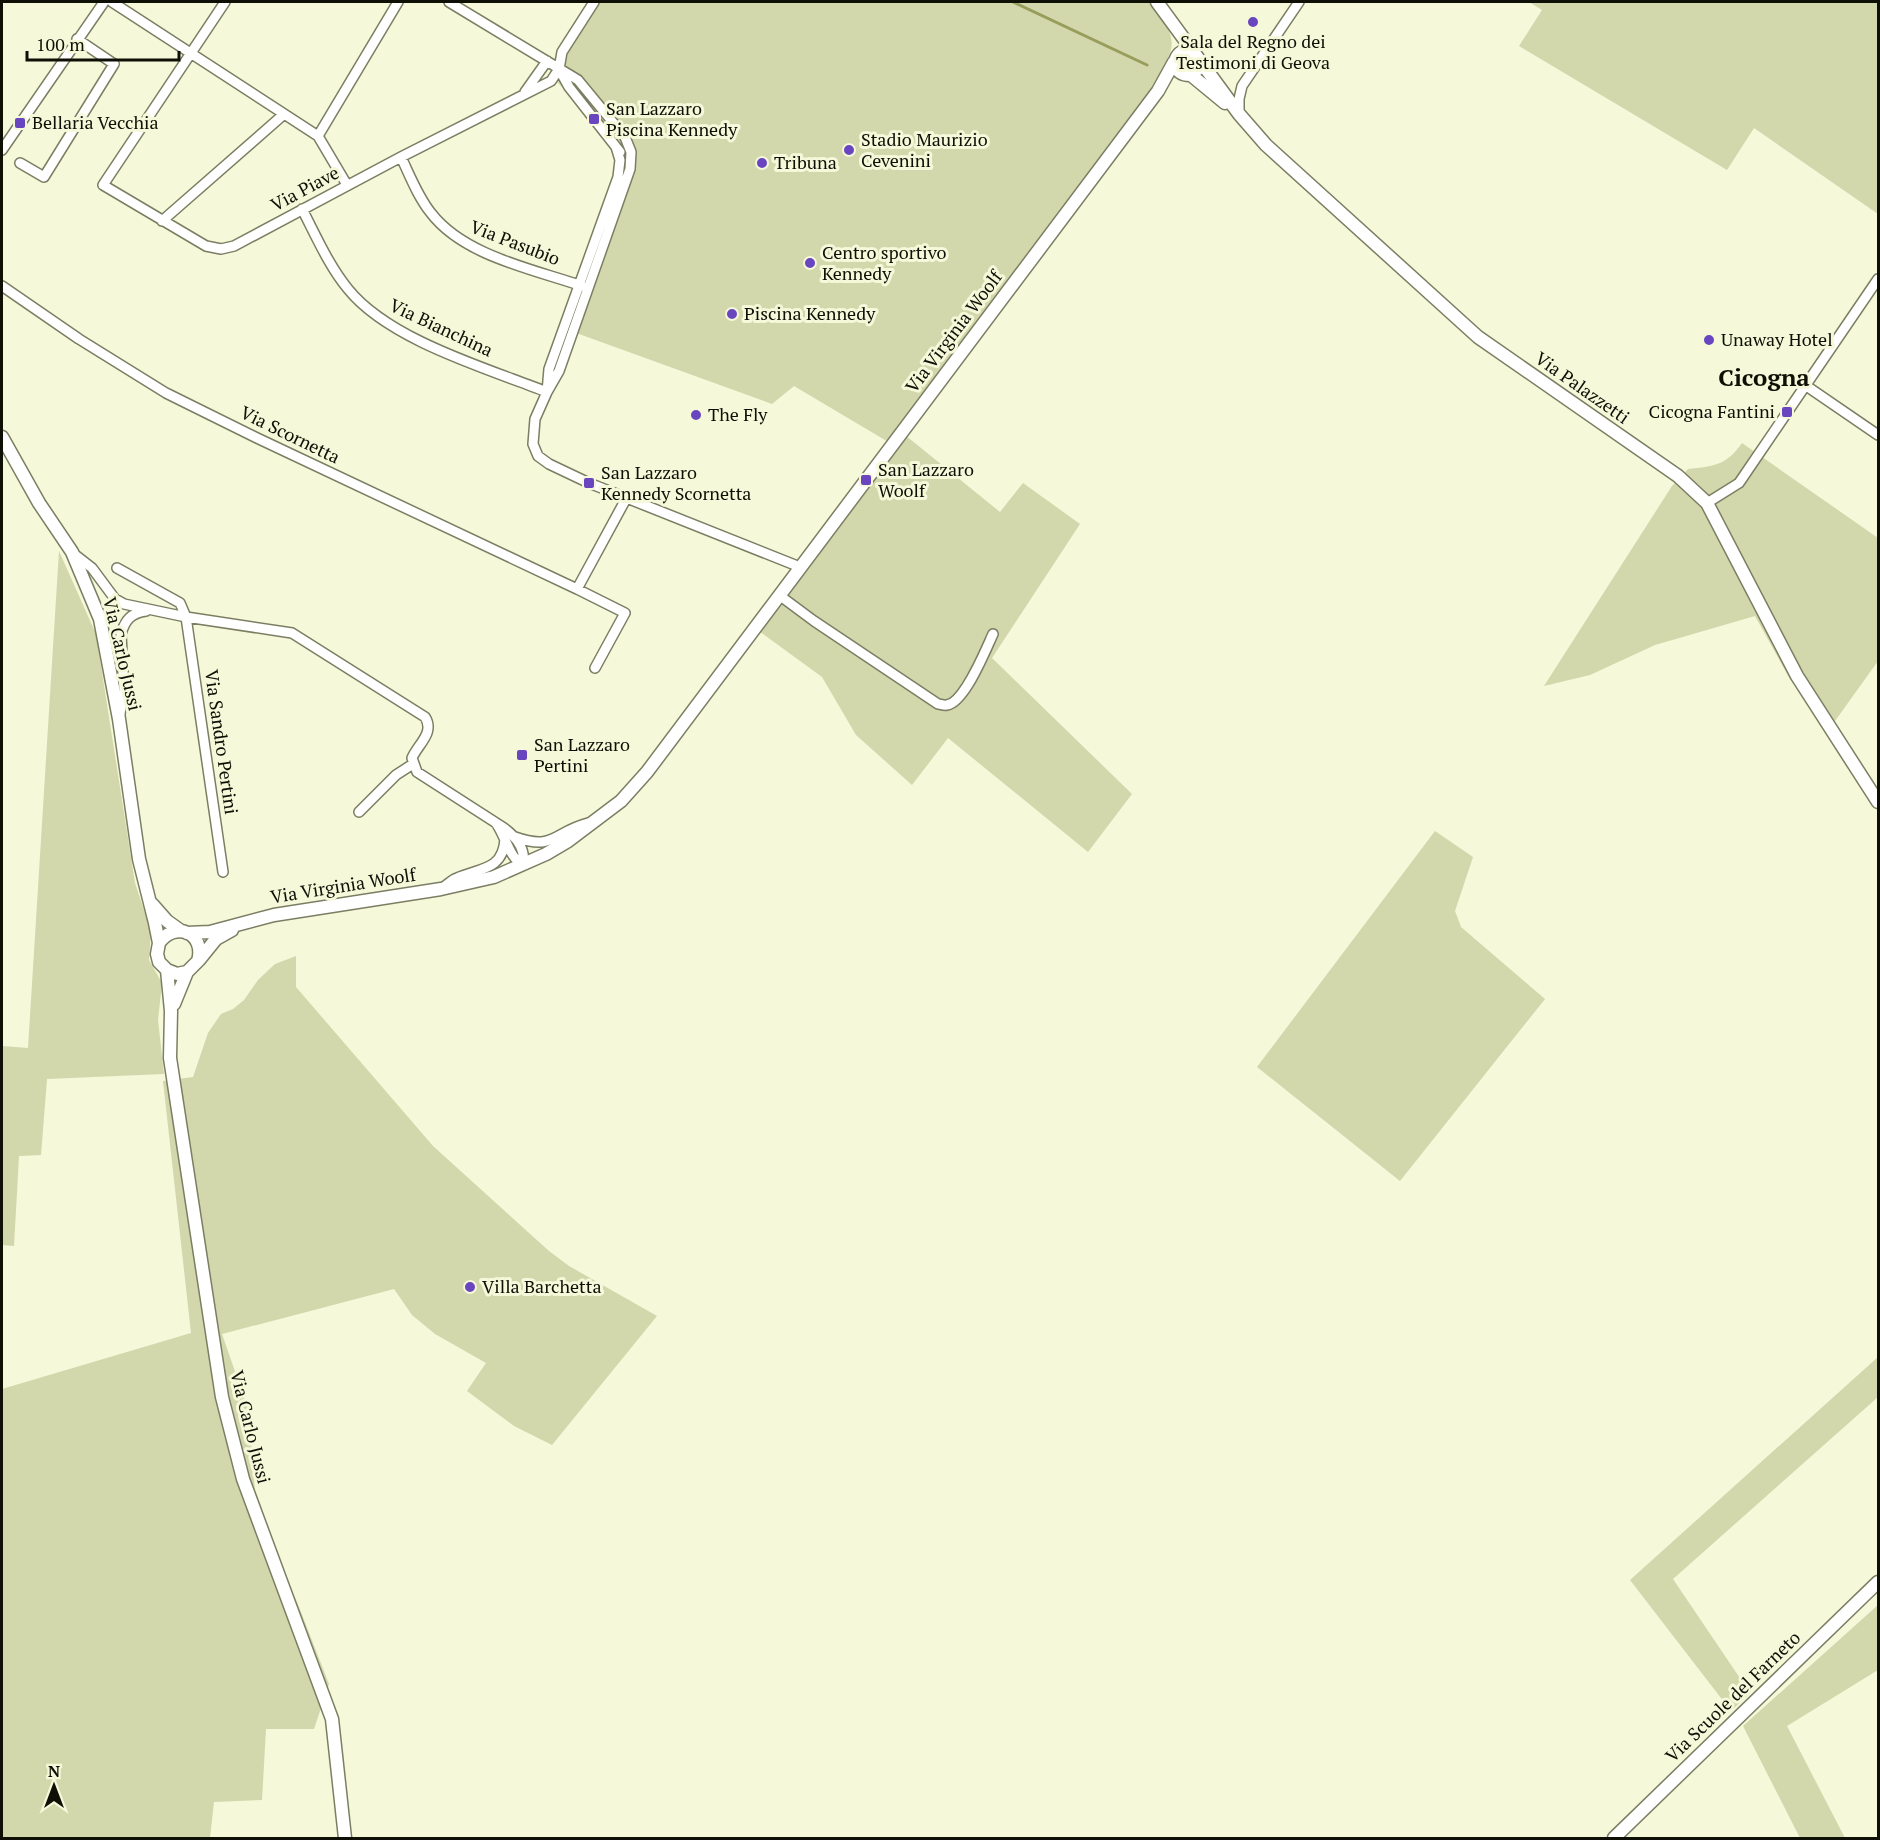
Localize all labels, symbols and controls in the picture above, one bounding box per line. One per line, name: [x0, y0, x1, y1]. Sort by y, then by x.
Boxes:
marker: Sala del Regno dei Testimoni di Geova: [1246, 15, 1260, 29]
scale bar: [27, 24, 178, 62]
place label: Sala del Regno dei Testimoni di Geova: [1176, 29, 1330, 74]
text: 100 m: [36, 32, 85, 56]
place label: San Lazzaro Piscina Kennedy: [606, 96, 738, 141]
place label: Bellaria Vecchia: [32, 110, 159, 134]
marker: San Lazzaro Piscina Kennedy: [587, 112, 601, 126]
marker: Bellaria Vecchia: [13, 116, 27, 130]
place label: Stadio Maurizio Cevenini: [861, 127, 988, 172]
marker: Stadio Maurizio Cevenini: [842, 143, 856, 157]
place label: Tribuna: [774, 150, 837, 174]
marker: Tribuna: [755, 156, 769, 170]
street label: Via Piave: [266, 160, 343, 216]
street label: Via Pasubio: [467, 214, 564, 270]
place label: Centro sportivo Kennedy: [822, 240, 947, 285]
marker: Centro sportivo Kennedy: [803, 256, 817, 270]
street label: Via Virginia Woolf: [899, 264, 1008, 397]
street label: Via Bianchina: [386, 293, 497, 362]
place label: Piscina Kennedy: [744, 301, 876, 325]
marker: Piscina Kennedy: [725, 307, 739, 321]
place label: Unaway Hotel: [1721, 327, 1833, 351]
marker: Unaway Hotel: [1702, 333, 1716, 347]
street label: Via Palazzetti: [1531, 346, 1635, 429]
district label: Cicogna: [1718, 361, 1810, 393]
place label: Cicogna Fantini: [1649, 399, 1775, 423]
street label: Via Scornetta: [237, 400, 344, 469]
place label: The Fly: [708, 402, 768, 426]
marker: Cicogna Fantini: [1780, 405, 1794, 419]
marker: The Fly: [689, 408, 703, 422]
place label: San Lazzaro Woolf: [878, 457, 974, 502]
place label: San Lazzaro Kennedy Scornetta: [601, 460, 751, 505]
marker: San Lazzaro Woolf: [859, 473, 873, 487]
marker: San Lazzaro Kennedy Scornetta: [582, 476, 596, 490]
street label: Via Carlo Jussi: [98, 595, 148, 713]
street label: Via Sandro Pertini: [200, 668, 244, 816]
place label: San Lazzaro Pertini: [534, 732, 630, 777]
marker: San Lazzaro Pertini: [515, 748, 529, 762]
street label: Via Virginia Woolf: [268, 861, 419, 908]
place label: Villa Barchetta: [482, 1274, 602, 1298]
marker: Villa Barchetta: [463, 1280, 477, 1294]
street label: Via Carlo Jussi: [225, 1368, 277, 1486]
street label: Via Scuole del Farneto: [1659, 1625, 1805, 1767]
north arrow: [24, 1756, 84, 1816]
text: N: [48, 1760, 60, 1782]

